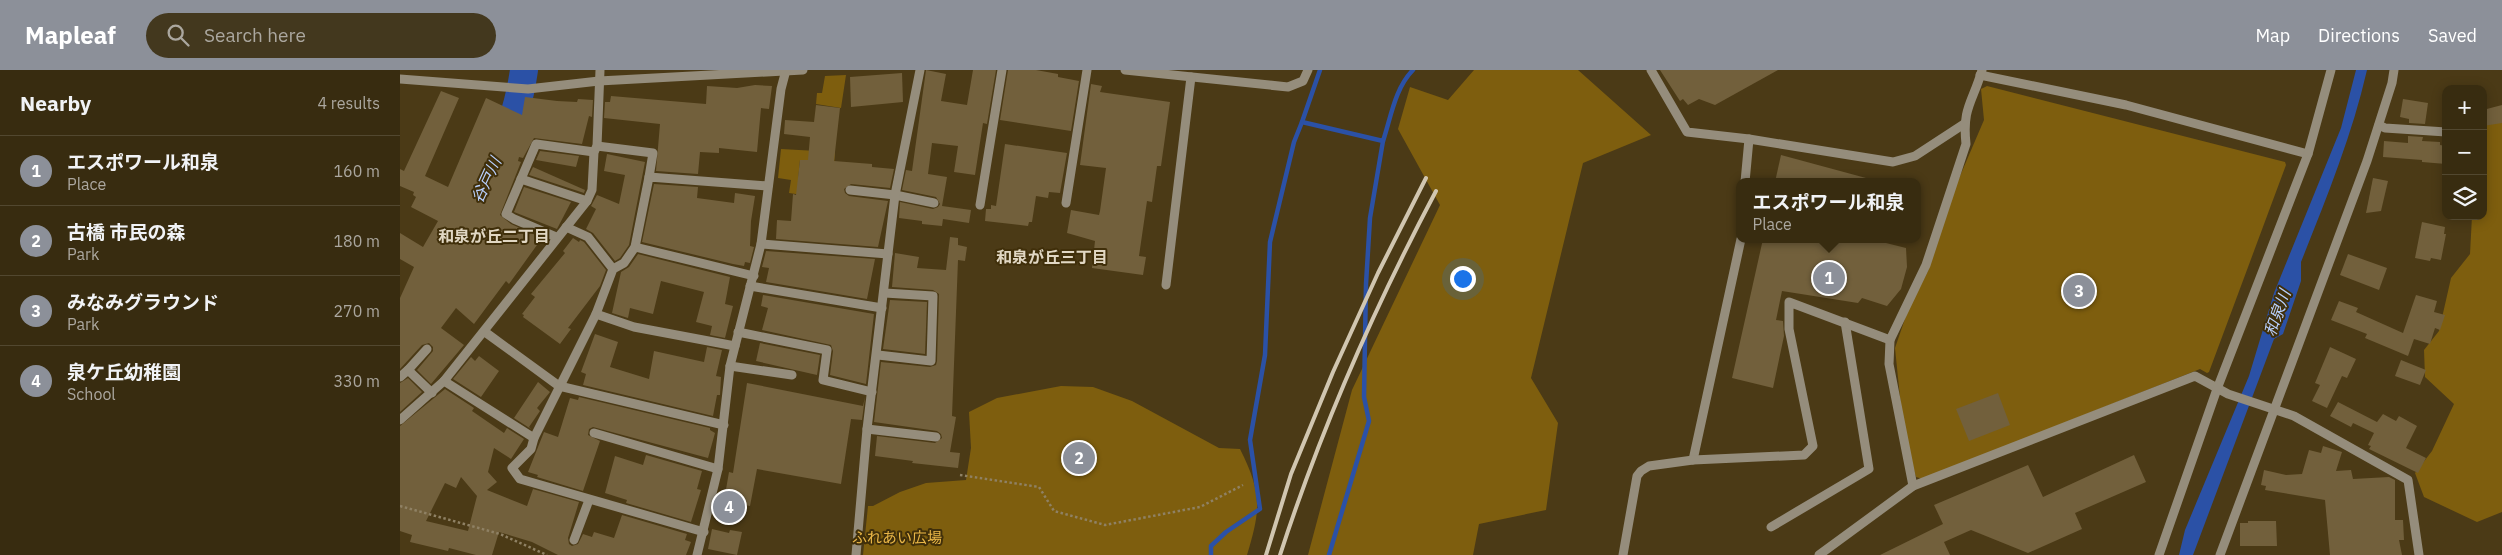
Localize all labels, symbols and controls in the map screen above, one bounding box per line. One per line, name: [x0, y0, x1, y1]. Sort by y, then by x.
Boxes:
search box: [146, 13, 496, 58]
text: Mapleaf: [25, 19, 116, 51]
icon: search: [164, 21, 192, 49]
text: Search here: [204, 23, 306, 47]
text: Map: [2255, 24, 2290, 47]
text: Directions: [2318, 24, 2400, 47]
text: Saved: [2428, 24, 2477, 47]
map controls: [2442, 85, 2487, 220]
button: +: [2442, 85, 2487, 130]
text: Nearby: [20, 89, 91, 117]
text: 4 results: [317, 93, 380, 113]
button: −: [2442, 130, 2487, 175]
text: エスポワール和泉: [67, 150, 219, 174]
water label: 谷戸川: [467, 152, 506, 206]
text: 1: [31, 161, 41, 181]
text: 160 m: [333, 161, 380, 181]
text: Place: [67, 174, 106, 194]
button: layers: [2442, 175, 2487, 220]
popup: [1736, 178, 1921, 243]
text: エスポワール和泉: [1752, 190, 1905, 214]
text: Place: [1752, 214, 1792, 234]
text: 古橋 市民の森: [67, 220, 185, 244]
district label: 和泉が丘二丁目: [438, 226, 550, 246]
text: 2: [31, 231, 41, 251]
text: 180 m: [333, 231, 380, 251]
text: Park: [67, 244, 99, 264]
district label: 和泉が丘三丁目: [996, 247, 1108, 267]
pin: 1: [1813, 259, 1845, 297]
your location: [1450, 266, 1476, 292]
pin: 3: [2063, 272, 2095, 310]
water label: 和泉川: [2259, 285, 2295, 339]
text: みなみグラウンド: [67, 290, 219, 314]
text: 3: [31, 301, 41, 321]
text: 270 m: [333, 301, 380, 321]
text: Park: [67, 314, 99, 334]
text: 泉ケ丘幼稚園: [67, 360, 181, 384]
text: 4: [31, 371, 41, 391]
text: 330 m: [333, 371, 380, 391]
text: School: [67, 384, 116, 404]
pin: 2: [1063, 439, 1095, 477]
pin: 4: [713, 488, 745, 526]
park label: ふれあい広場: [852, 528, 942, 547]

